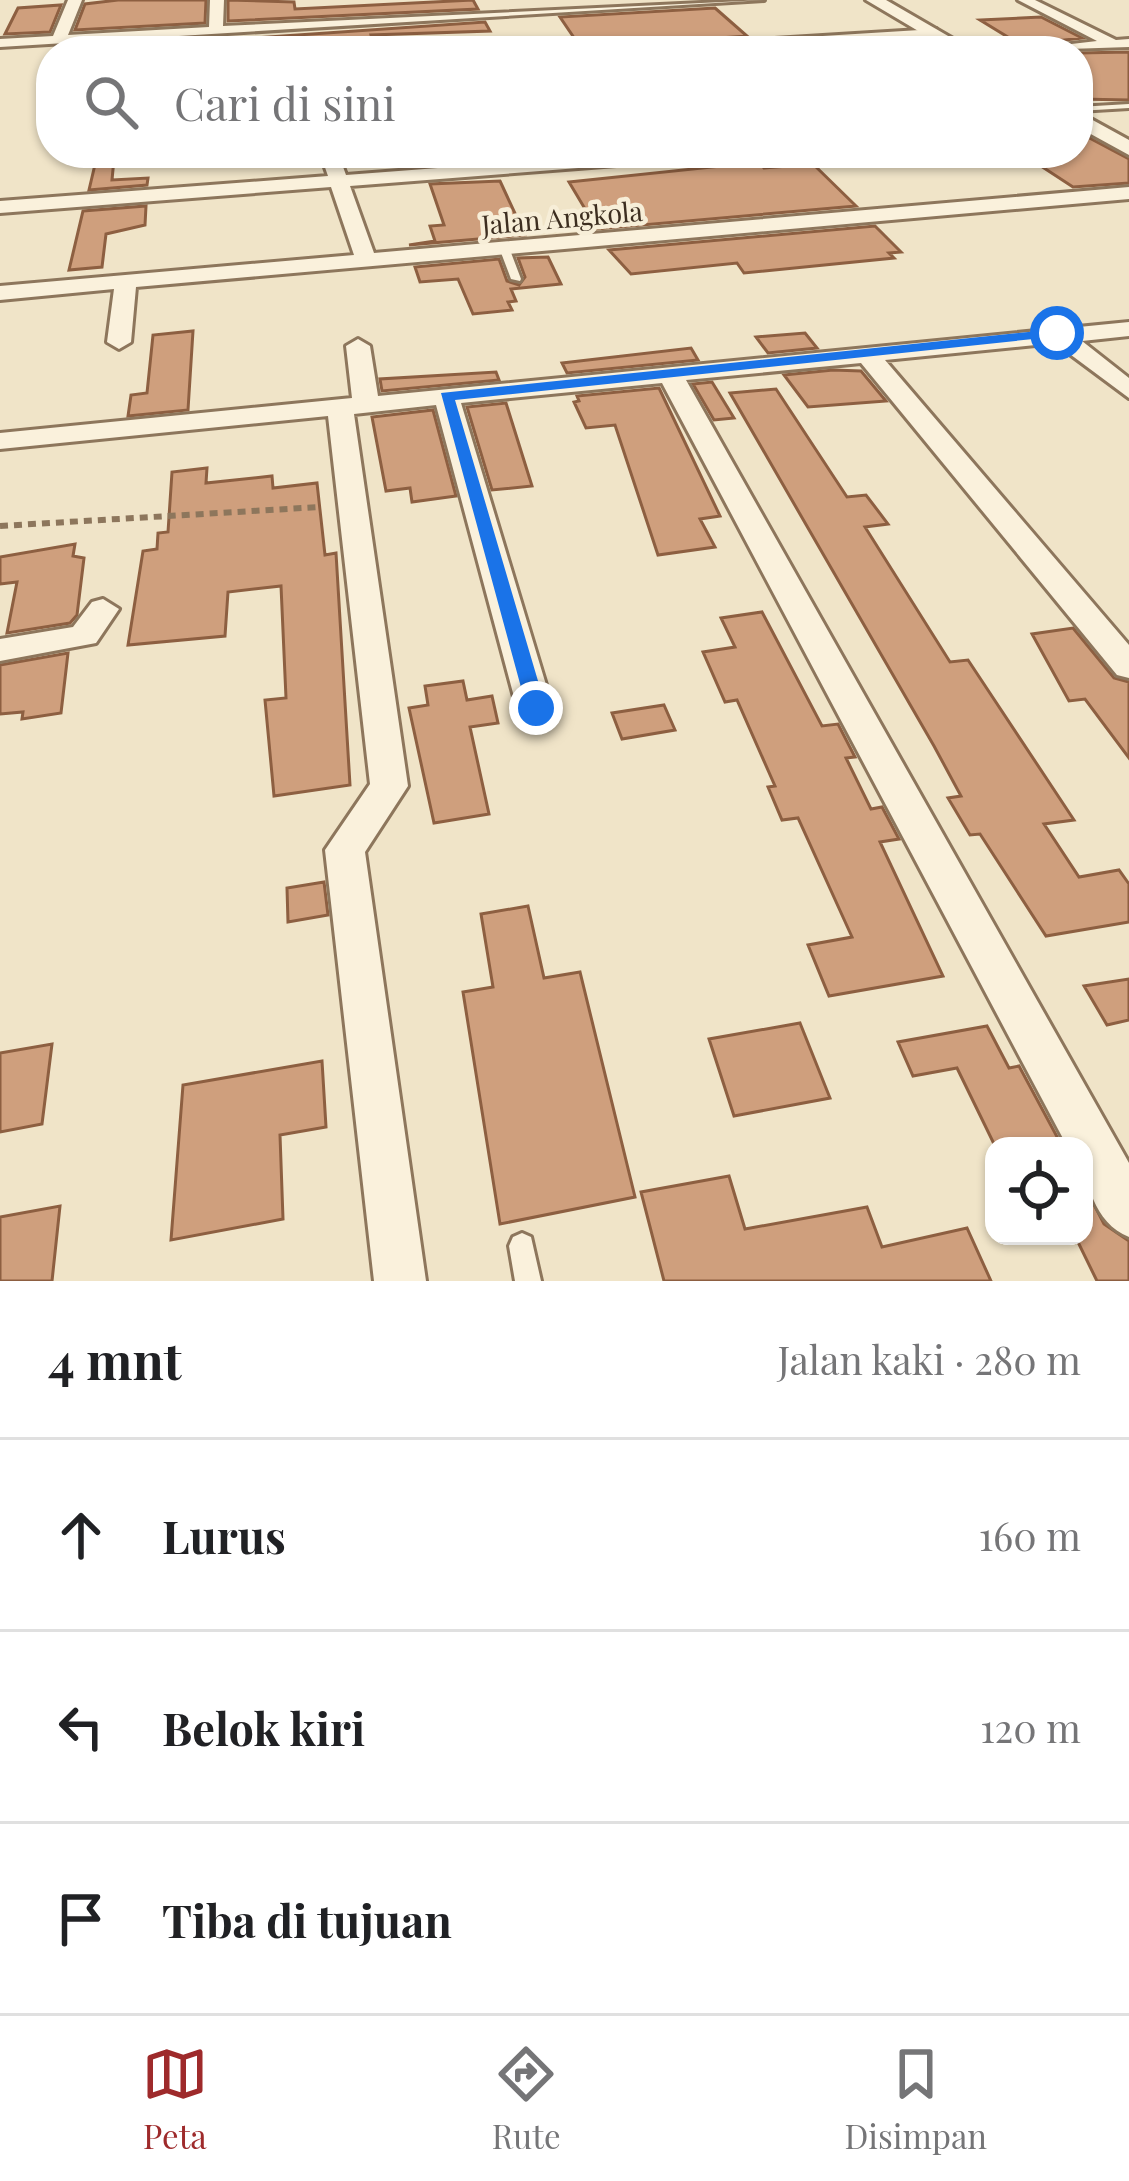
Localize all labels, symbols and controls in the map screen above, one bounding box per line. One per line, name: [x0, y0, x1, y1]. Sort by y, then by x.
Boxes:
search box: [36, 36, 1093, 168]
icon: search: [78, 69, 144, 135]
text: Cari di sini: [174, 72, 396, 132]
street label: Jalan Angkola: [479, 192, 645, 242]
route start: [1030, 306, 1084, 360]
route end: [509, 681, 563, 735]
map controls: [985, 1137, 1093, 1245]
button: locate: [985, 1137, 1093, 1245]
text: 4 mnt: [48, 1325, 182, 1393]
text: Jalan kaki · 280 m: [778, 1333, 1081, 1385]
icon: ahead: [48, 1502, 114, 1568]
text: Lurus: [162, 1505, 286, 1565]
text: 160 m: [979, 1509, 1081, 1561]
icon: left: [48, 1694, 114, 1760]
text: Belok kiri: [162, 1697, 365, 1757]
text: 120 m: [980, 1701, 1081, 1753]
icon: arrive: [48, 1886, 114, 1952]
text: Tiba di tujuan: [162, 1889, 452, 1949]
tab: Peta: [142, 2041, 208, 2157]
tab: Rute: [492, 2041, 561, 2157]
tab: Disimpan: [845, 2041, 987, 2157]

